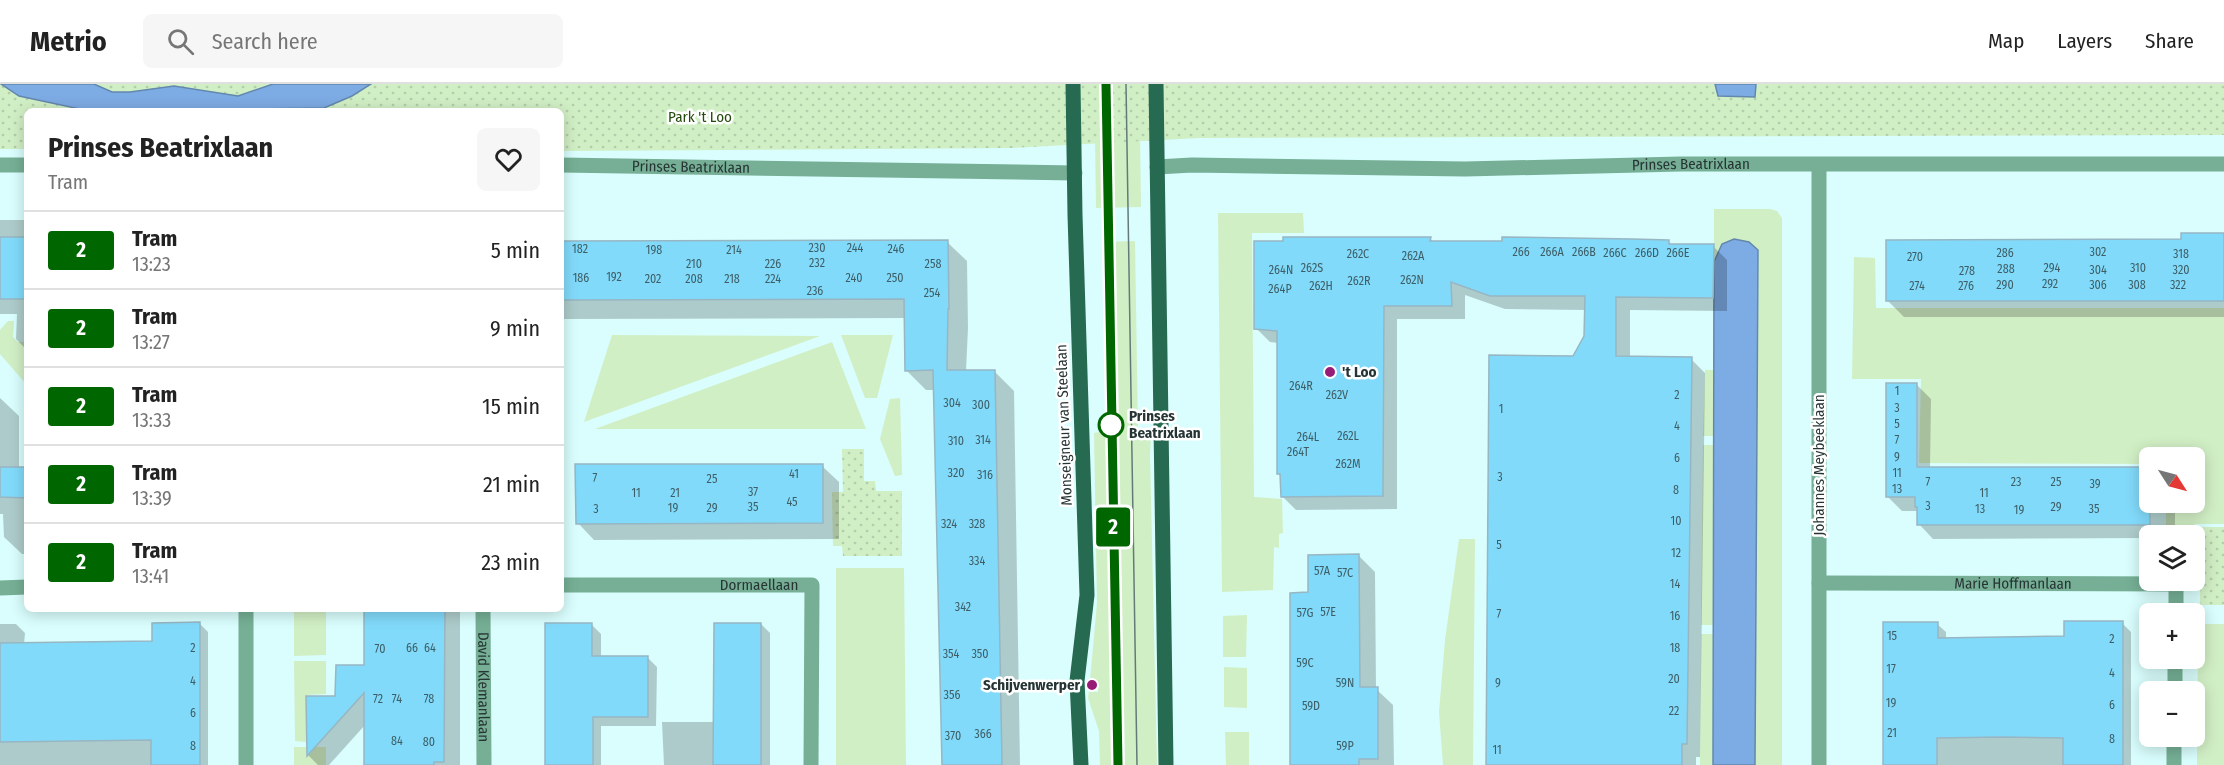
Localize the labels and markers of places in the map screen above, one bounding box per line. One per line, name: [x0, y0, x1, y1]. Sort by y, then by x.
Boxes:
place label: 't Loo: [1342, 363, 1377, 381]
marker: 't Loo: [1323, 365, 1337, 379]
place label: Prinses Beatrixlaan: [1129, 407, 1201, 442]
marker: Prinses Beatrixlaan: [1098, 412, 1124, 438]
place label: Schijvenwerper: [983, 676, 1081, 694]
marker: Schijvenwerper: [1085, 678, 1099, 692]

